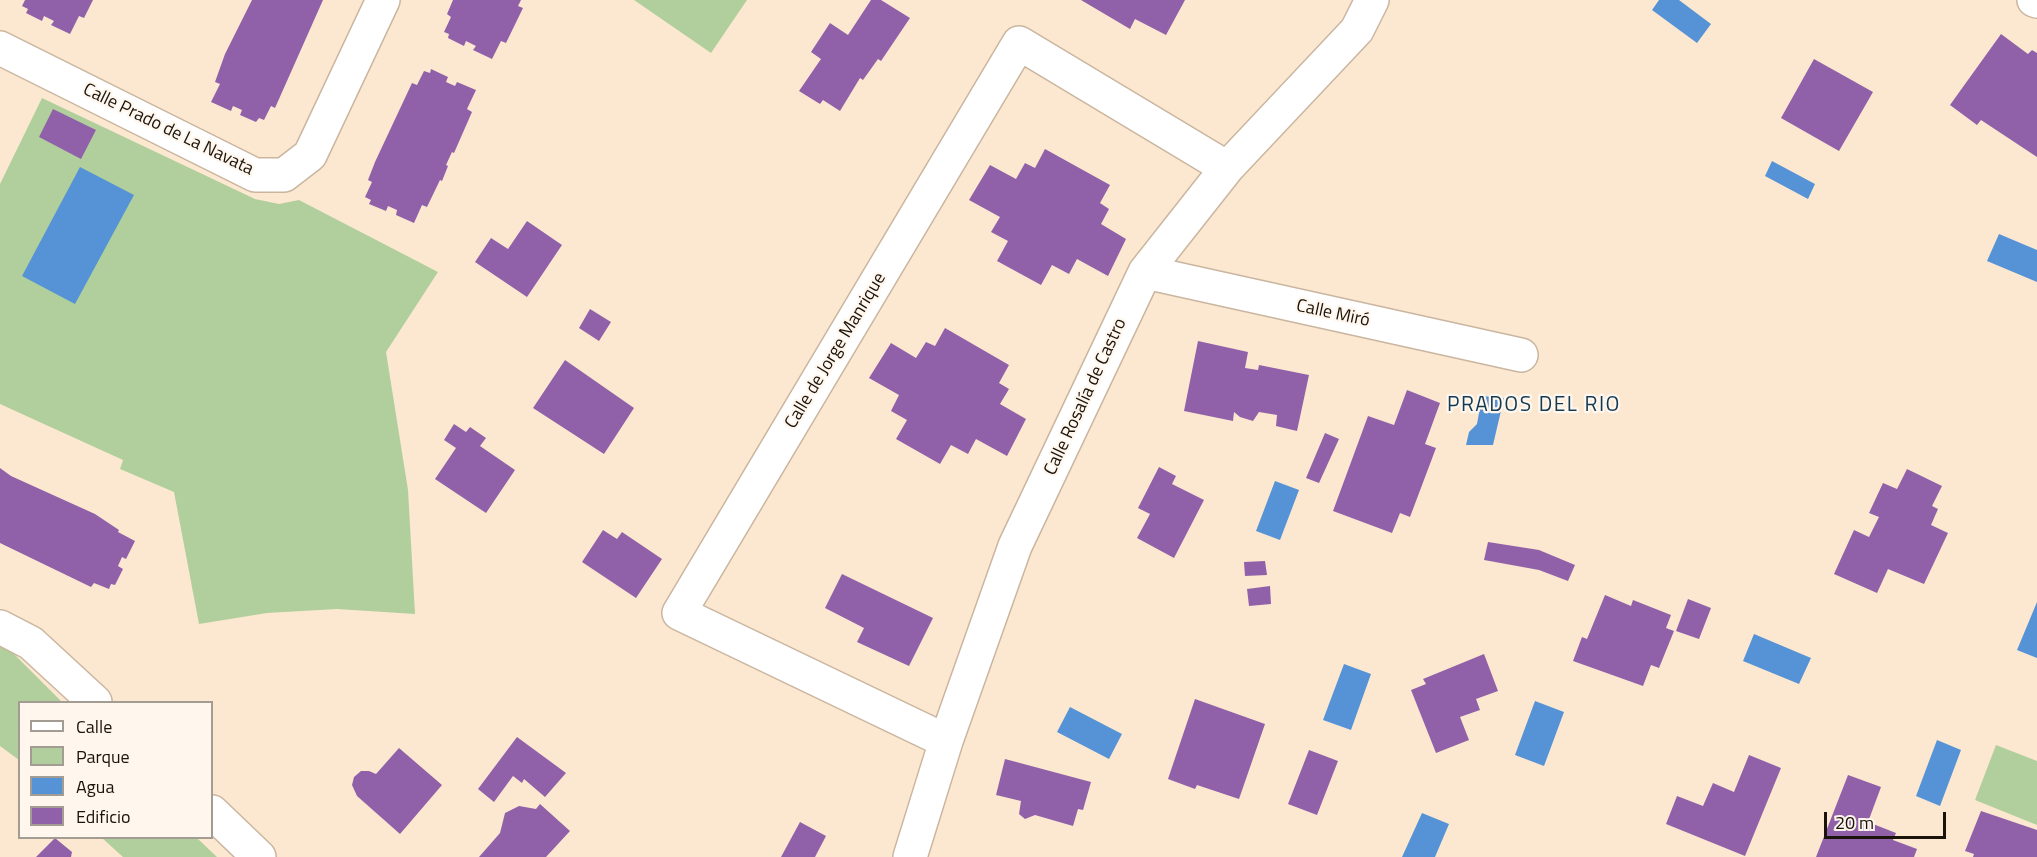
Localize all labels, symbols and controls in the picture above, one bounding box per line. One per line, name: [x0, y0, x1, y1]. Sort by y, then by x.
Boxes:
street label: Calle Prado de La Navata: [79, 79, 257, 181]
street label: Calle de Jorge Manrique: [781, 269, 891, 433]
street label: Calle Miró: [1294, 296, 1372, 332]
street label: Calle Rosalía de Castro: [1040, 315, 1132, 479]
district label: PRADOS DEL RIO: [1447, 393, 1621, 419]
legend: [18, 701, 213, 839]
text: Calle: [76, 713, 112, 740]
text: Parque: [76, 743, 130, 770]
text: Agua: [76, 773, 114, 800]
scale bar: [1827, 800, 1948, 838]
text: Edificio: [76, 803, 130, 830]
text: 20 m: [1835, 809, 1874, 836]

